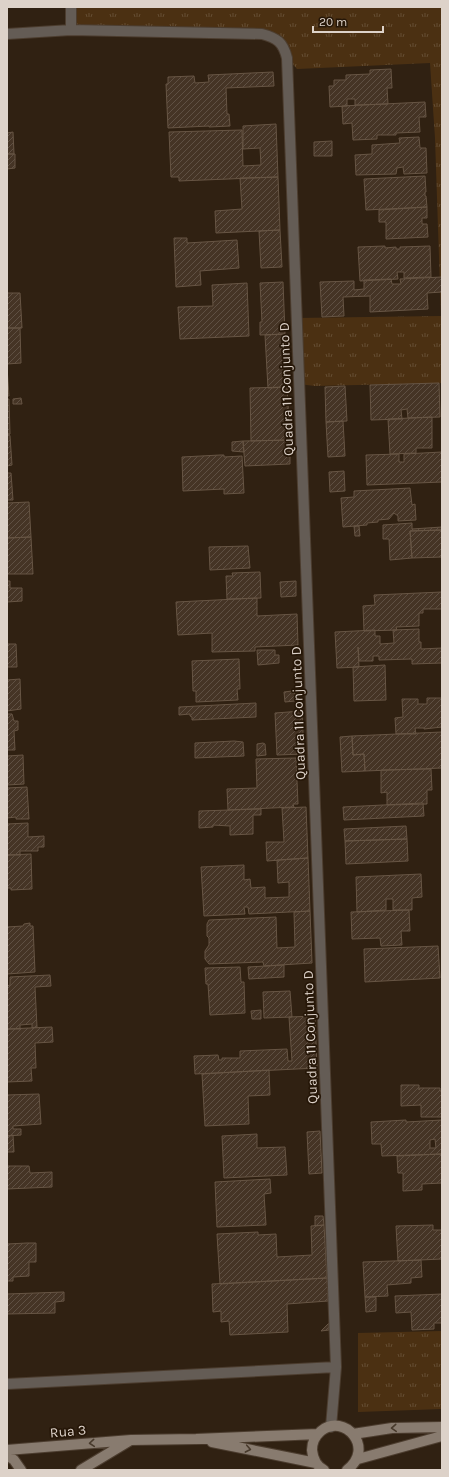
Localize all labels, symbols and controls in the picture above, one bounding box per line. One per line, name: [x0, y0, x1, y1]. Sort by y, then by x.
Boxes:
scale bar: [313, 8, 383, 34]
text: 20 m: [319, 15, 347, 29]
street label: Quadra 11 Conjunto D: [276, 322, 297, 456]
street label: Quadra 11 Conjunto D: [288, 646, 309, 780]
street label: Quadra 11 Conjunto D: [300, 970, 321, 1104]
street label: Rua 3: [49, 1421, 87, 1442]
one-way arrow: [391, 1423, 397, 1432]
one-way arrow: [89, 1438, 95, 1447]
one-way arrow: [245, 1445, 251, 1453]

